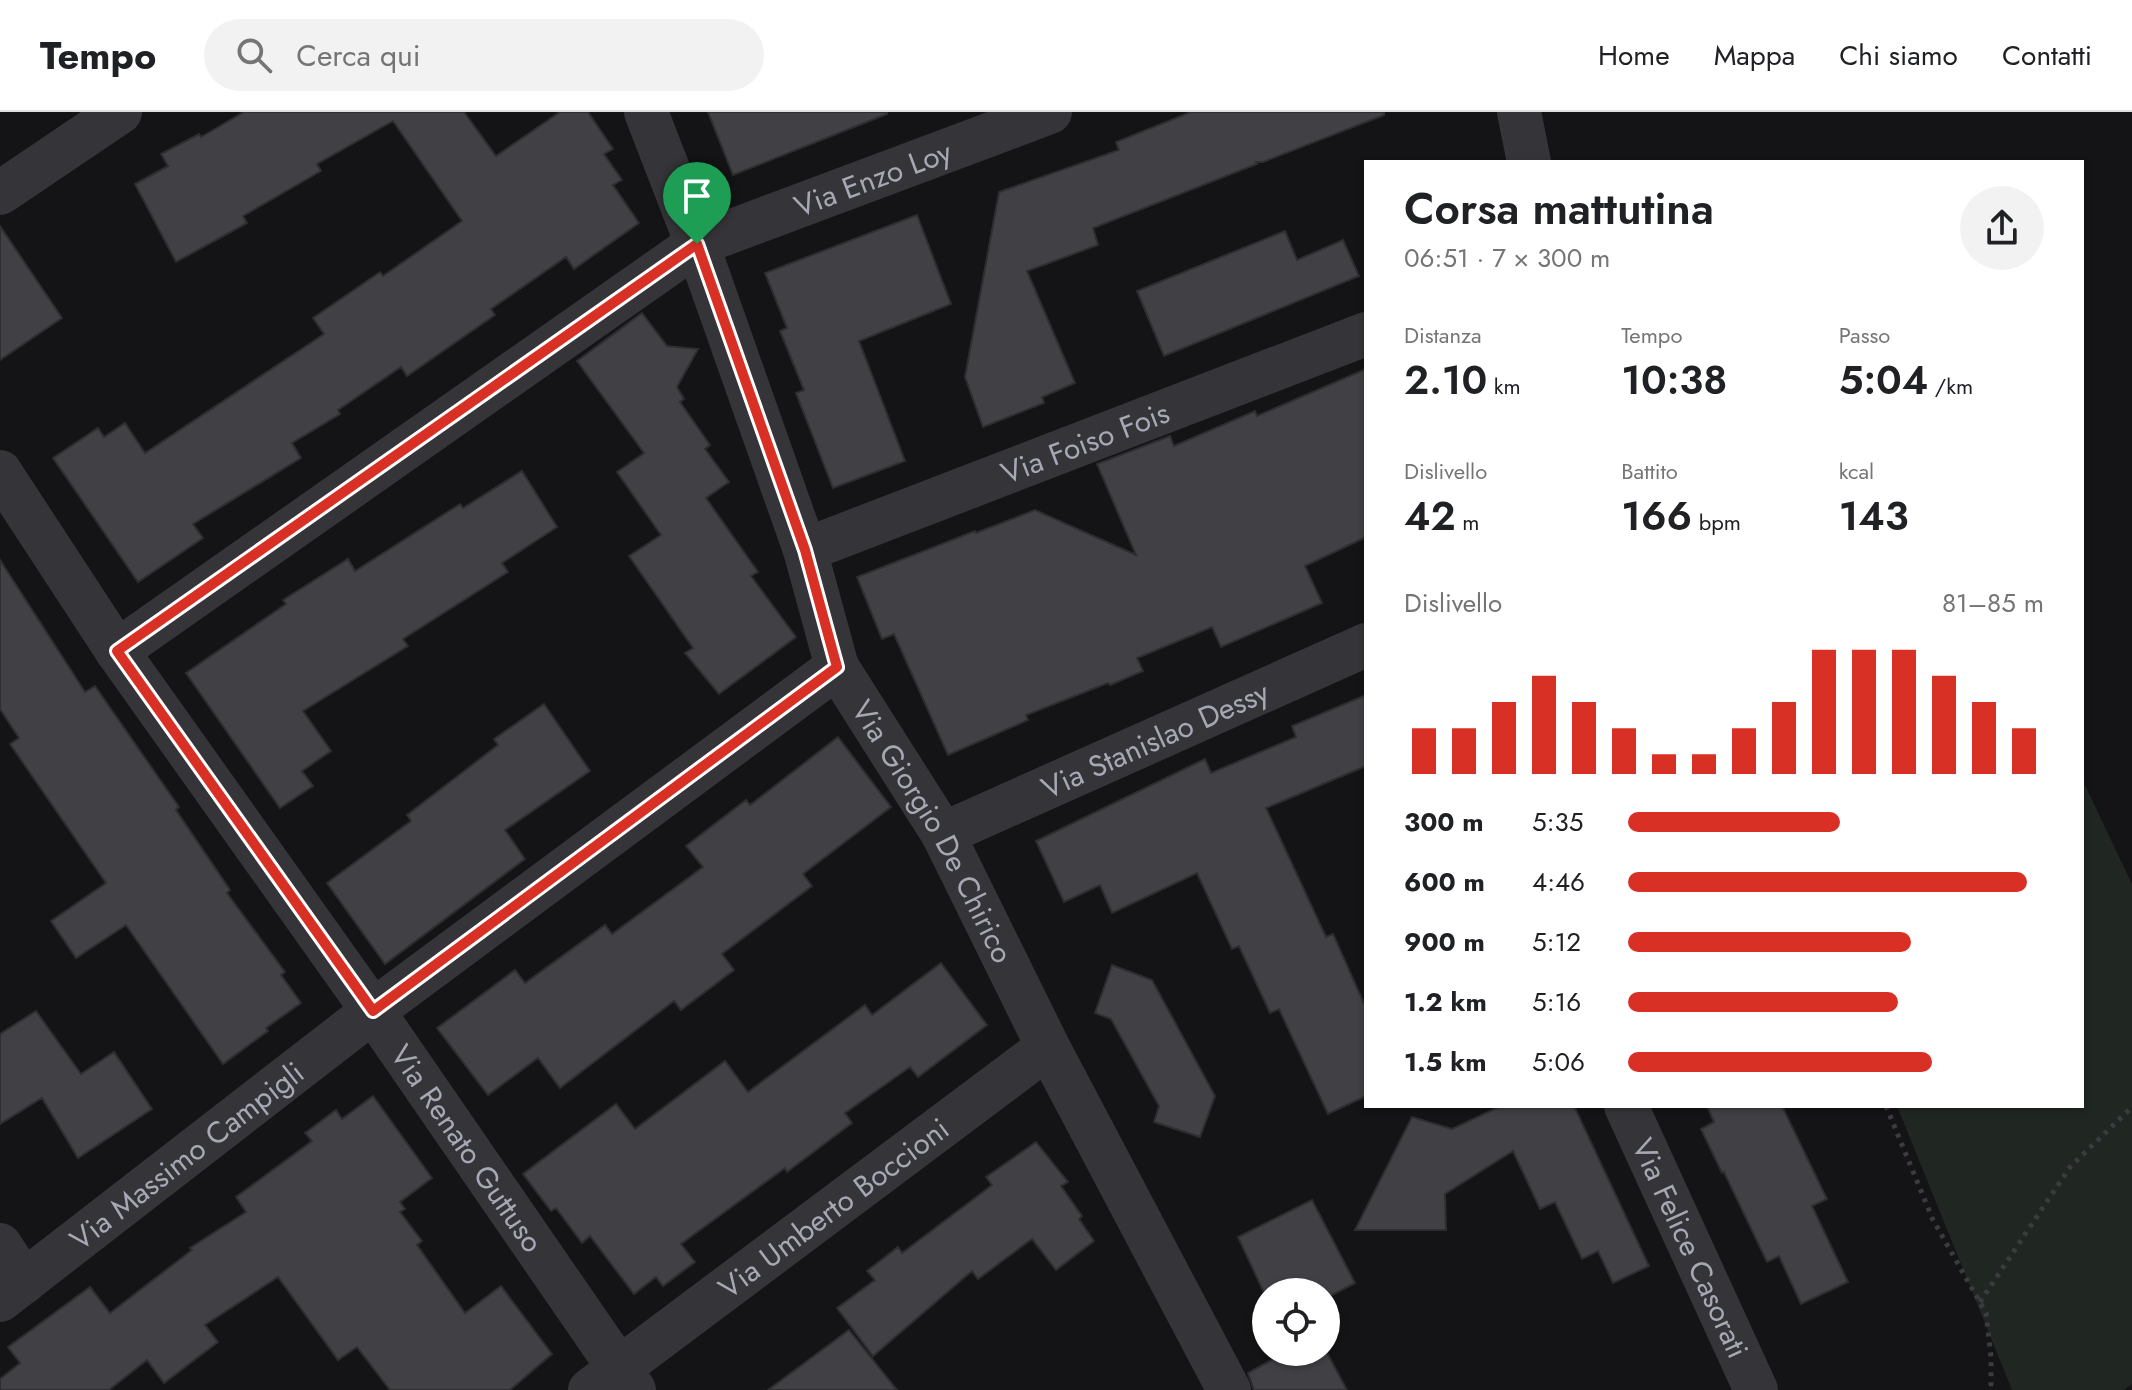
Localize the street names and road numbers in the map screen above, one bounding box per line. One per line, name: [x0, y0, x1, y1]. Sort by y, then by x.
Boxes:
street label: Via Enzo Loy: [788, 129, 958, 227]
street label: Via Foiso Fois: [995, 390, 1175, 494]
street label: Via Stanislao Dessy: [1034, 670, 1276, 809]
street label: Via Giorgio De Chirico: [842, 691, 1025, 970]
street label: Via Renato Guttuso: [381, 1035, 554, 1261]
street label: Via Massimo Campigli: [60, 1051, 313, 1260]
street label: Via Umberto Boccioni: [709, 1107, 958, 1308]
street label: Via Felice Casorati: [1622, 1131, 1760, 1365]

